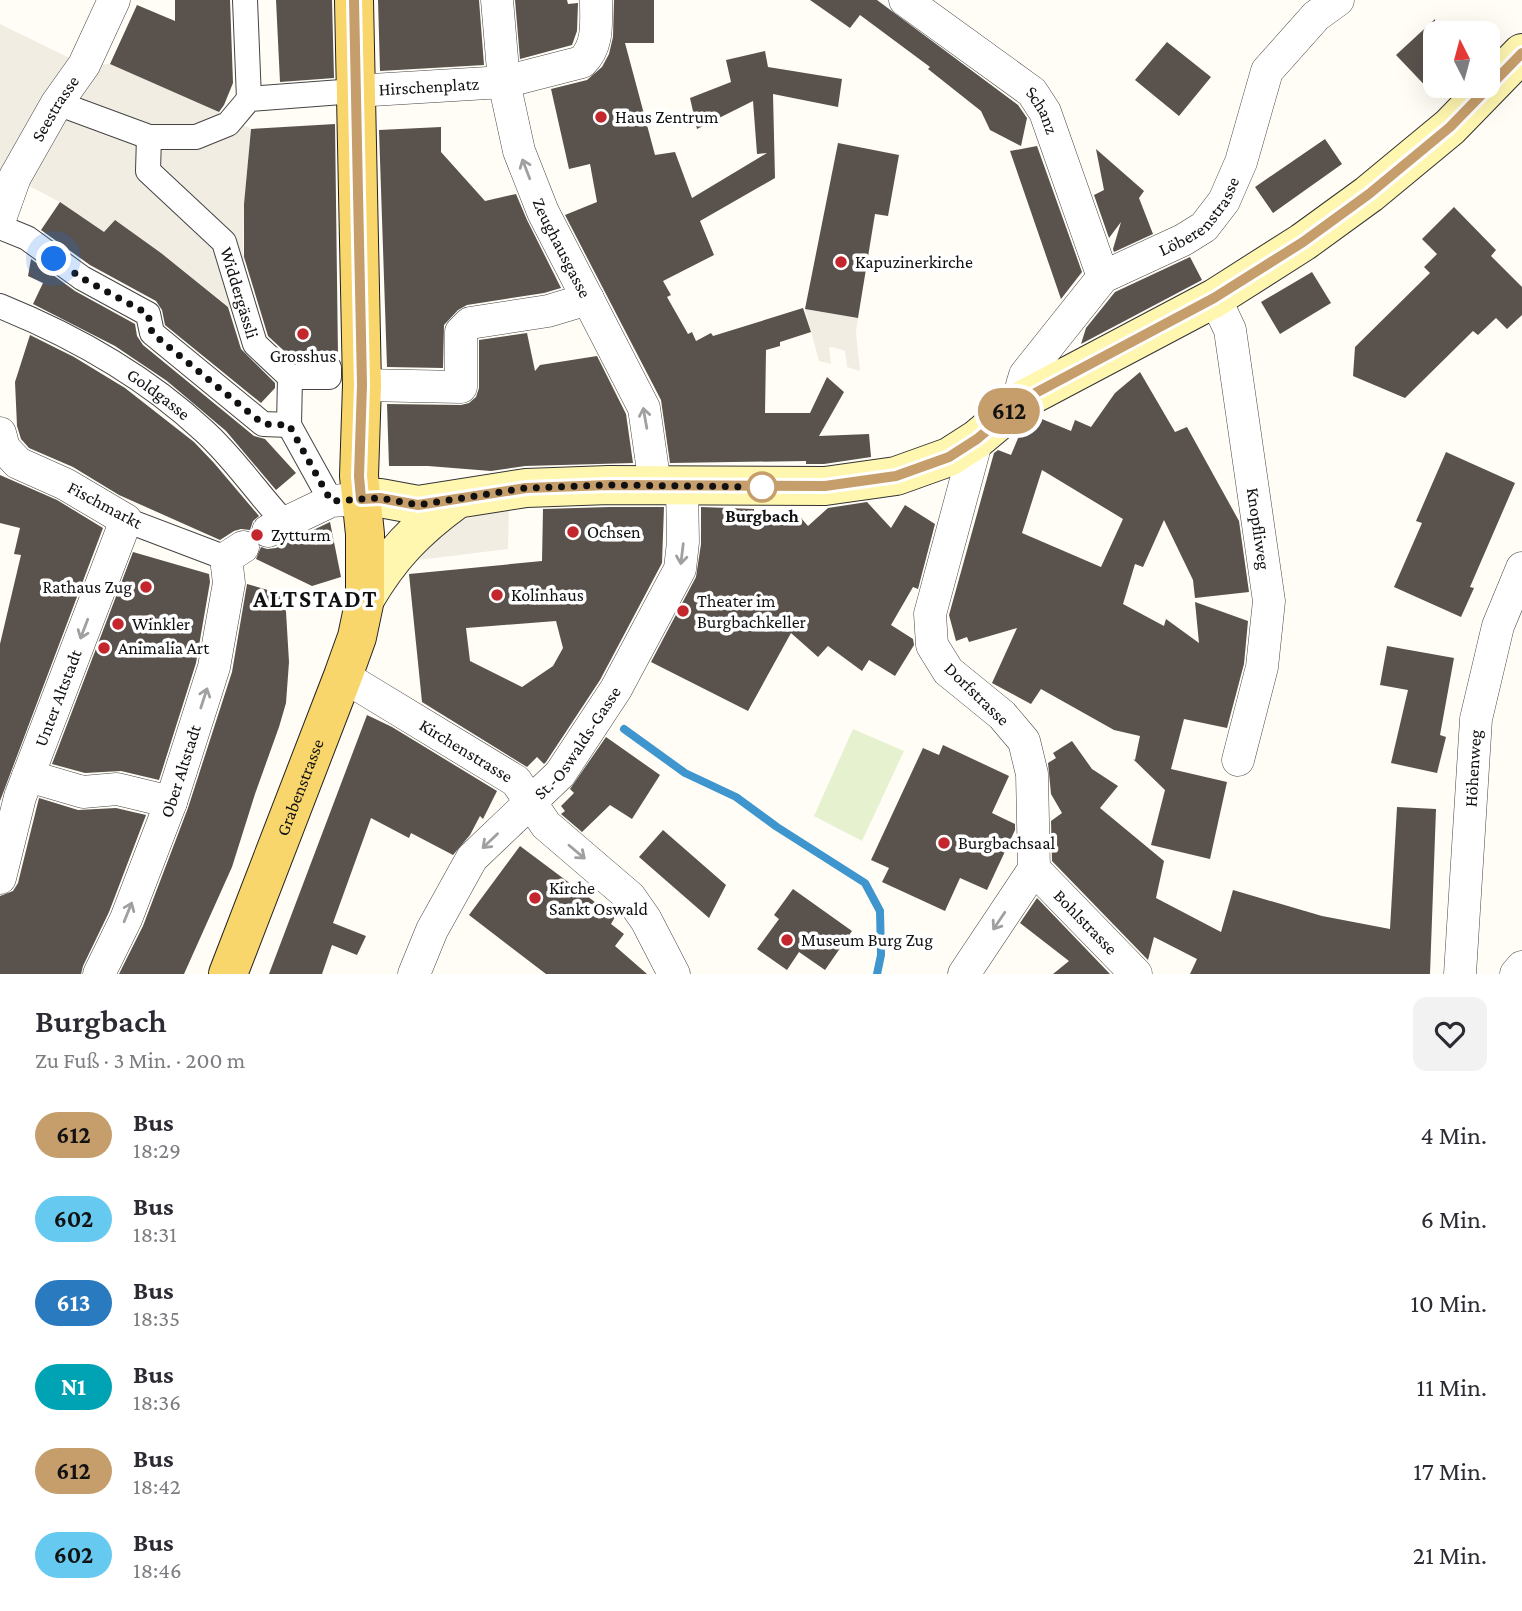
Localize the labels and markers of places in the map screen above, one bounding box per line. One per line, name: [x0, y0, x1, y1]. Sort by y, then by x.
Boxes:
place label: Haus Zentrum: [615, 107, 719, 127]
marker: Haus Zentrum: [593, 109, 609, 125]
place label: Kapuzinerkirche: [855, 252, 973, 272]
marker: Kapuzinerkirche: [833, 254, 849, 270]
marker: Grosshus: [295, 326, 311, 342]
place label: Grosshus: [270, 346, 336, 366]
marker: Burgbach: [747, 472, 777, 502]
place label: Burgbach: [725, 506, 799, 526]
place label: Ochsen: [587, 522, 641, 542]
marker: Ochsen: [565, 524, 581, 540]
place label: Zytturm: [271, 525, 331, 545]
marker: Zytturm: [249, 527, 265, 543]
place label: Rathaus Zug: [42, 577, 132, 597]
marker: Rathaus Zug: [138, 579, 154, 595]
place label: Kolinhaus: [511, 585, 584, 605]
marker: Kolinhaus: [489, 587, 505, 603]
place label: Theater im Burgbachkeller: [697, 591, 807, 632]
marker: Theater im Burgbachkeller: [675, 603, 691, 619]
place label: Winkler: [132, 614, 191, 634]
marker: Winkler: [110, 616, 126, 632]
place label: Animalia Art: [118, 638, 210, 658]
marker: Animalia Art: [96, 640, 112, 656]
place label: Burgbachsaal: [958, 833, 1056, 853]
marker: Burgbachsaal: [936, 835, 952, 851]
place label: Kirche Sankt Oswald: [549, 878, 649, 919]
marker: Kirche Sankt Oswald: [527, 890, 543, 906]
place label: Museum Burg Zug: [801, 930, 933, 950]
marker: Museum Burg Zug: [779, 932, 795, 948]

